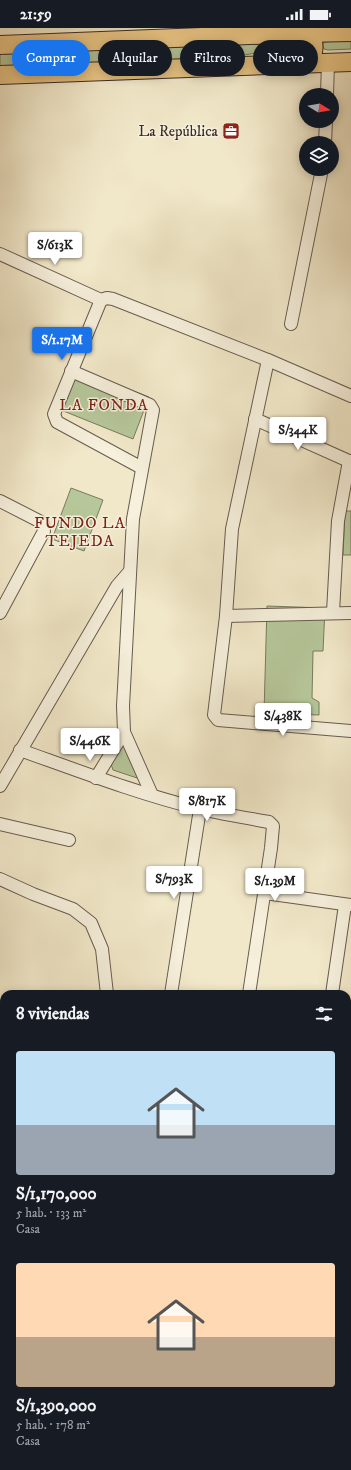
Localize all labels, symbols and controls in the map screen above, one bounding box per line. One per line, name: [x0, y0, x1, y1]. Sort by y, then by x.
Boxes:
text: 21:59: [20, 5, 52, 24]
chip: Comprar: [12, 40, 90, 76]
chip: Alquilar: [98, 40, 172, 76]
chip: Filtros: [180, 40, 245, 76]
chip: Nuevo: [253, 40, 318, 76]
north arrow: [299, 88, 339, 128]
map controls: [299, 88, 339, 176]
office icon: La República: [221, 121, 241, 141]
place label: La República: [139, 122, 219, 141]
button: layers: [299, 136, 339, 176]
pin: S/613K: [22, 232, 88, 266]
text: S/613K: [37, 237, 73, 253]
pin: S/1.17M: [25, 327, 99, 361]
text: S/1.17M: [41, 332, 83, 348]
district label: LA FONDA: [59, 395, 149, 415]
pin: S/344K: [265, 417, 331, 451]
text: S/344K: [278, 422, 318, 438]
district label: FUNDO LA TEJEDA: [34, 513, 126, 551]
pin: S/438K: [250, 703, 316, 737]
text: S/438K: [264, 708, 302, 724]
pin: S/446K: [57, 728, 123, 762]
text: S/446K: [70, 733, 110, 749]
pin: S/817K: [174, 788, 240, 822]
text: S/817K: [188, 793, 226, 809]
pin: S/793K: [141, 866, 207, 900]
pin: S/1.39M: [238, 868, 312, 902]
text: S/793K: [155, 871, 193, 887]
text: S/1.39M: [254, 873, 296, 889]
text: 8 viviendas: [16, 1003, 89, 1025]
icon: filters: [313, 1003, 335, 1025]
icon: home: [140, 1077, 212, 1149]
text: S/1,170,000: [16, 1183, 97, 1205]
text: 5 hab. · 133 m²: [16, 1205, 86, 1221]
text: Casa: [16, 1221, 40, 1237]
icon: home: [140, 1289, 212, 1361]
text: S/1,390,000: [16, 1395, 96, 1417]
text: 5 hab. · 178 m²: [16, 1417, 90, 1433]
text: Casa: [16, 1433, 40, 1449]

